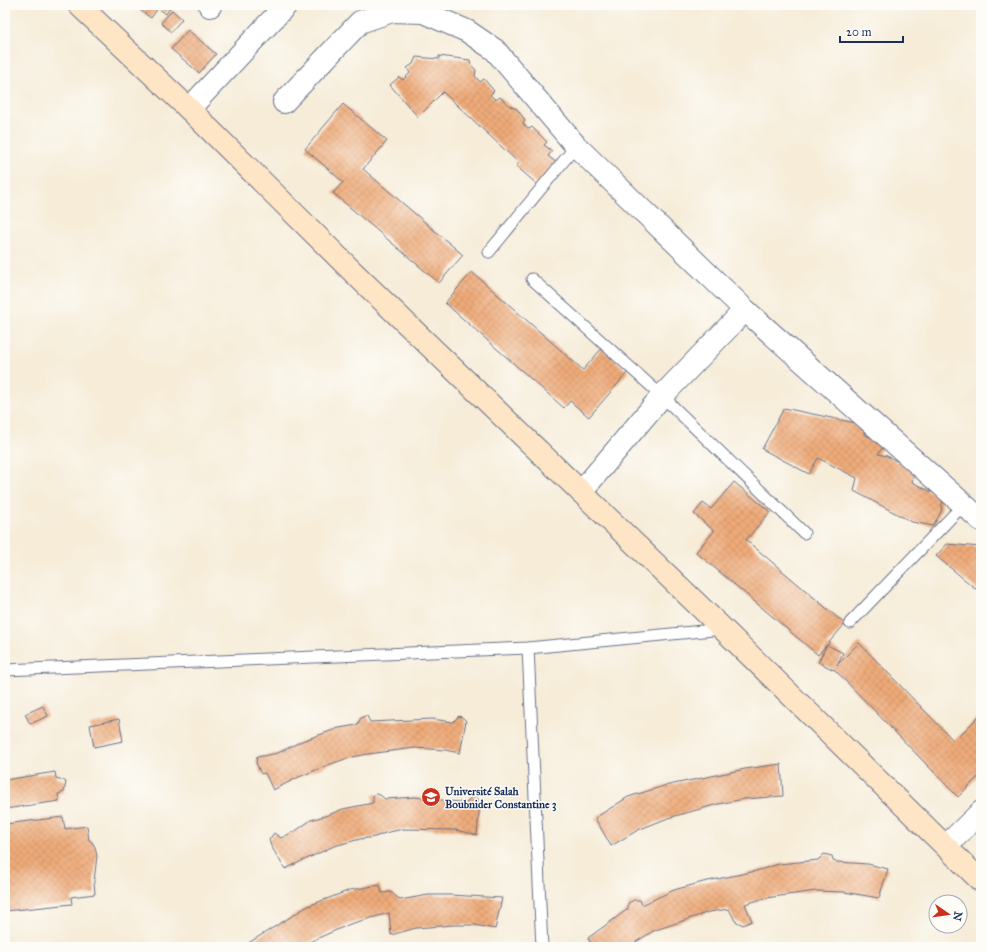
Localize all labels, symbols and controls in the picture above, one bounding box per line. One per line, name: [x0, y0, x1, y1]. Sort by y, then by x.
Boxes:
scale bar: [840, 18, 903, 44]
text: 20 m: [846, 25, 872, 39]
place label: Université Salah Boubnider Constantine 3: [445, 785, 556, 812]
school or university icon: Université Salah Boubnider Constantine 3: [420, 786, 442, 808]
north arrow: [928, 894, 968, 934]
text: N: [950, 910, 965, 923]

